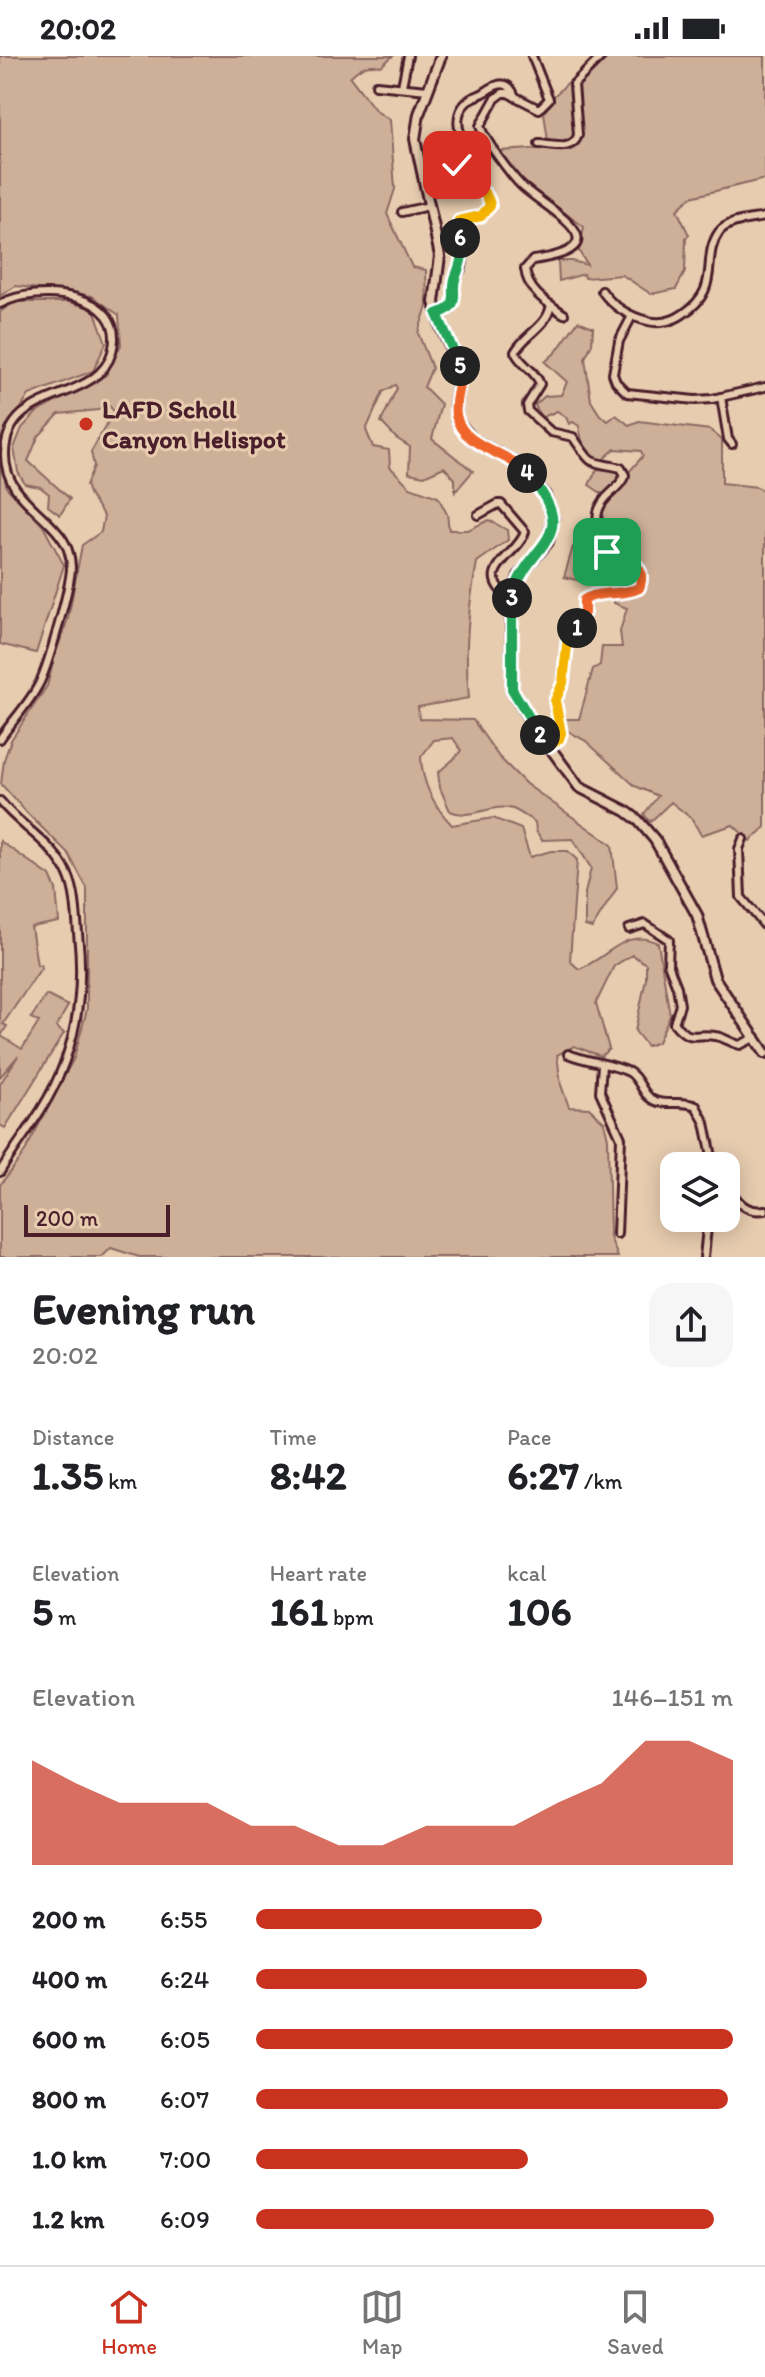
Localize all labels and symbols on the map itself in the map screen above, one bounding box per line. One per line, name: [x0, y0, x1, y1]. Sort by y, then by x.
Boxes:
pin: [423, 131, 491, 199]
pin: 6: [440, 218, 480, 258]
pin: 5: [440, 346, 480, 386]
place label: LAFD Scholl Canyon Helispot: [102, 393, 286, 455]
marker: LAFD Scholl Canyon Helispot: [77, 415, 95, 433]
pin: 4: [507, 453, 547, 493]
pin: [573, 518, 641, 586]
pin: 3: [492, 578, 532, 618]
pin: 1: [557, 608, 597, 648]
pin: 2: [520, 715, 560, 755]
scale bar: [24, 1201, 170, 1237]

